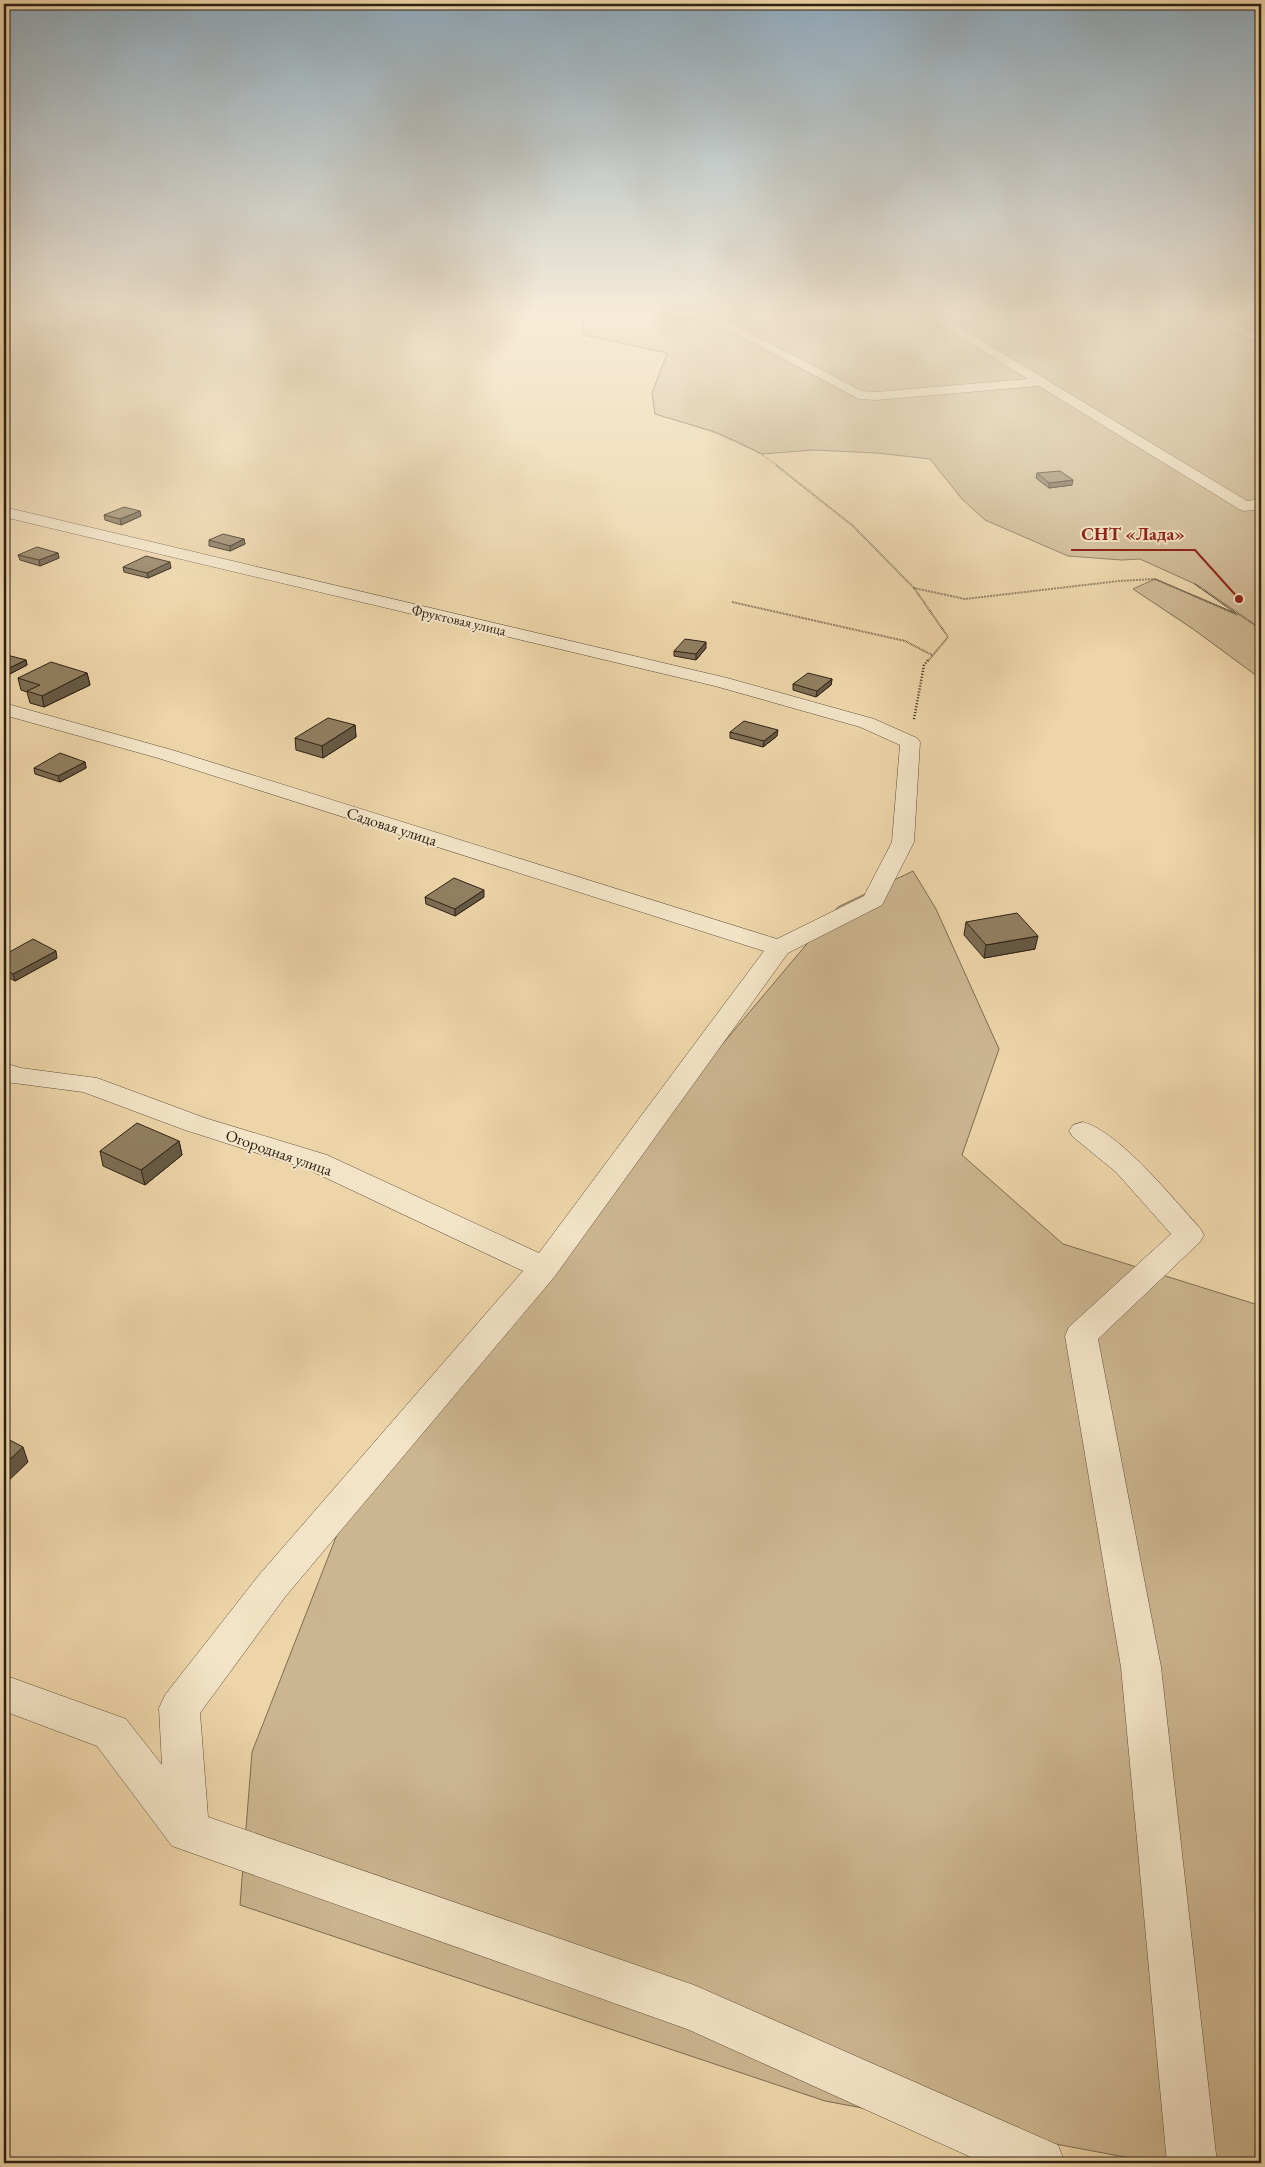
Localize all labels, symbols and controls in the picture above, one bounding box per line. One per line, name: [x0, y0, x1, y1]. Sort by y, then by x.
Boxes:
callout: СНТ «Лада»: [1071, 517, 1195, 550]
text: СНТ «Лада»: [1081, 522, 1185, 545]
street label: Фруктовая улица: [410, 600, 508, 640]
street label: Садовая улица: [344, 802, 440, 851]
street label: Огородная улица: [223, 1124, 335, 1181]

